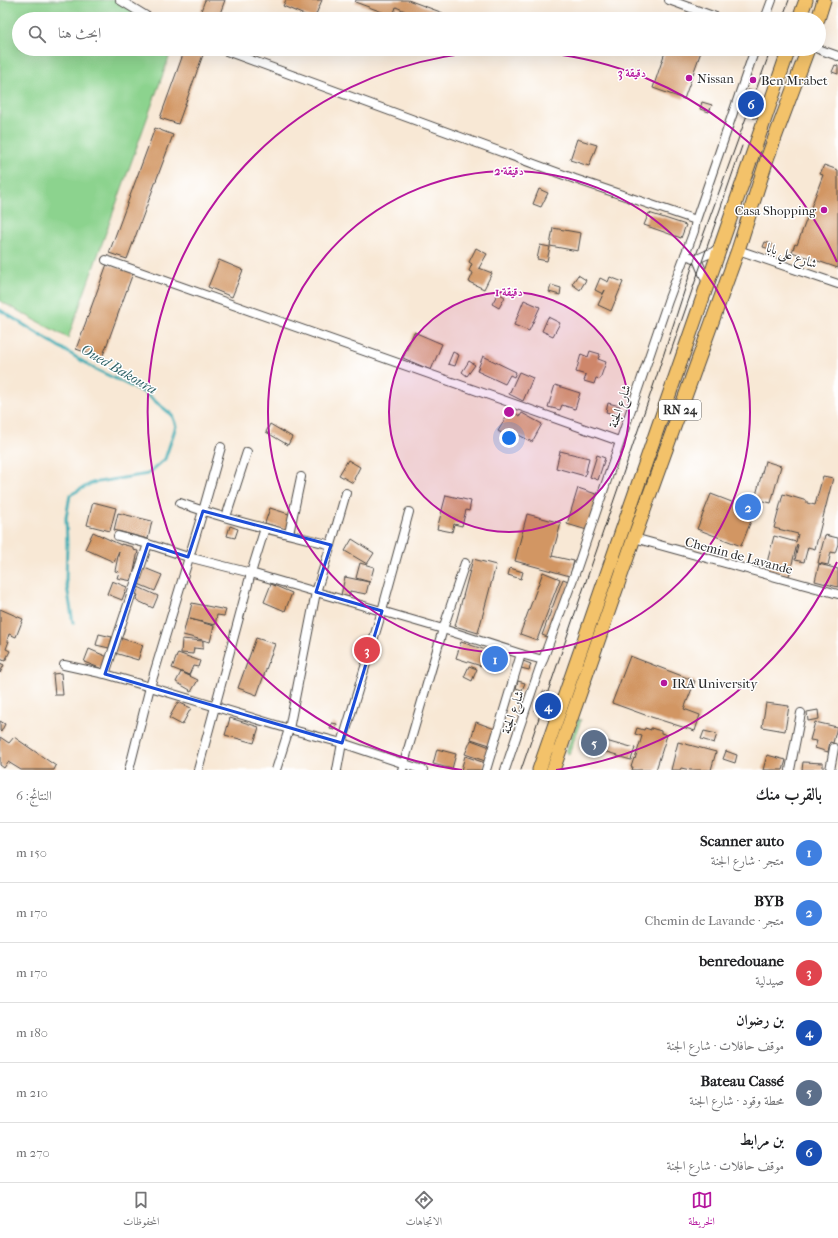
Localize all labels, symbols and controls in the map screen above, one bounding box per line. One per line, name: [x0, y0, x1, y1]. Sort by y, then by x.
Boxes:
search box: [12, 12, 826, 56]
icon: search: [26, 23, 48, 45]
text: ابحث هنا: [58, 24, 101, 42]
text: 3 دقيقة: [618, 66, 646, 81]
place label: Nissan: [697, 71, 734, 86]
marker: Nissan: [684, 73, 694, 83]
place label: Ben Mrabet: [761, 73, 828, 88]
marker: Ben Mrabet: [748, 75, 758, 85]
pin: 6: [738, 89, 764, 119]
text: 2 دقيقة: [494, 164, 524, 178]
place label: Casa Shopping: [735, 203, 817, 218]
marker: Casa Shopping: [819, 205, 829, 215]
street label: شارع علي بابا: [763, 240, 819, 277]
text: 1 دقيقة: [495, 285, 523, 299]
water label: Oued Bakoura: [78, 341, 160, 398]
street label: شارع الجنة: [605, 383, 638, 431]
road number: RN 24: [659, 400, 701, 420]
centre of rings: [502, 405, 516, 419]
your location: [499, 428, 519, 448]
pin: 2: [735, 492, 761, 522]
street label: Chemin de Lavande: [683, 534, 795, 577]
pin: 3: [354, 635, 380, 665]
pin: 1: [482, 644, 508, 674]
place label: IRA University: [672, 676, 758, 691]
marker: IRA University: [659, 678, 669, 688]
street label: شارع الجنة: [498, 689, 531, 737]
pin: 4: [535, 691, 561, 721]
pin: 5: [581, 728, 607, 758]
text: بالقرب منك: [756, 784, 822, 804]
text: النتائج: 6: [16, 788, 52, 803]
text: Scanner auto: [700, 832, 784, 850]
text: 150 m: [16, 845, 47, 860]
text: 1: [807, 845, 811, 860]
text: متجر · شارع الجنة: [711, 853, 784, 868]
text: BYB: [754, 892, 784, 910]
text: 170 m: [16, 905, 48, 920]
text: 2: [806, 905, 812, 920]
text: متجر · Chemin de Lavande: [644, 913, 784, 928]
text: benredouane: [699, 952, 784, 970]
text: 170 m: [16, 965, 48, 980]
text: 3: [806, 965, 812, 980]
text: صيدلية: [755, 973, 784, 988]
text: بن رضوان: [736, 1011, 784, 1029]
text: 180 m: [16, 1025, 48, 1040]
text: 4: [805, 1025, 813, 1040]
text: موقف حافلات · شارع الجنة: [666, 1038, 784, 1053]
text: Bateau Cassé: [700, 1072, 784, 1090]
text: 210 m: [16, 1085, 48, 1100]
text: 5: [806, 1085, 812, 1100]
text: محطة وقود · شارع الجنة: [689, 1093, 784, 1108]
text: بن مرابط: [740, 1131, 784, 1149]
text: 270 m: [16, 1145, 50, 1160]
text: 6: [805, 1145, 813, 1160]
text: موقف حافلات · شارع الجنة: [666, 1158, 784, 1173]
tab: المحفوظات: [123, 1189, 159, 1232]
tab: الاتجاهات: [405, 1189, 442, 1232]
tab: الخريطة: [688, 1189, 715, 1232]

